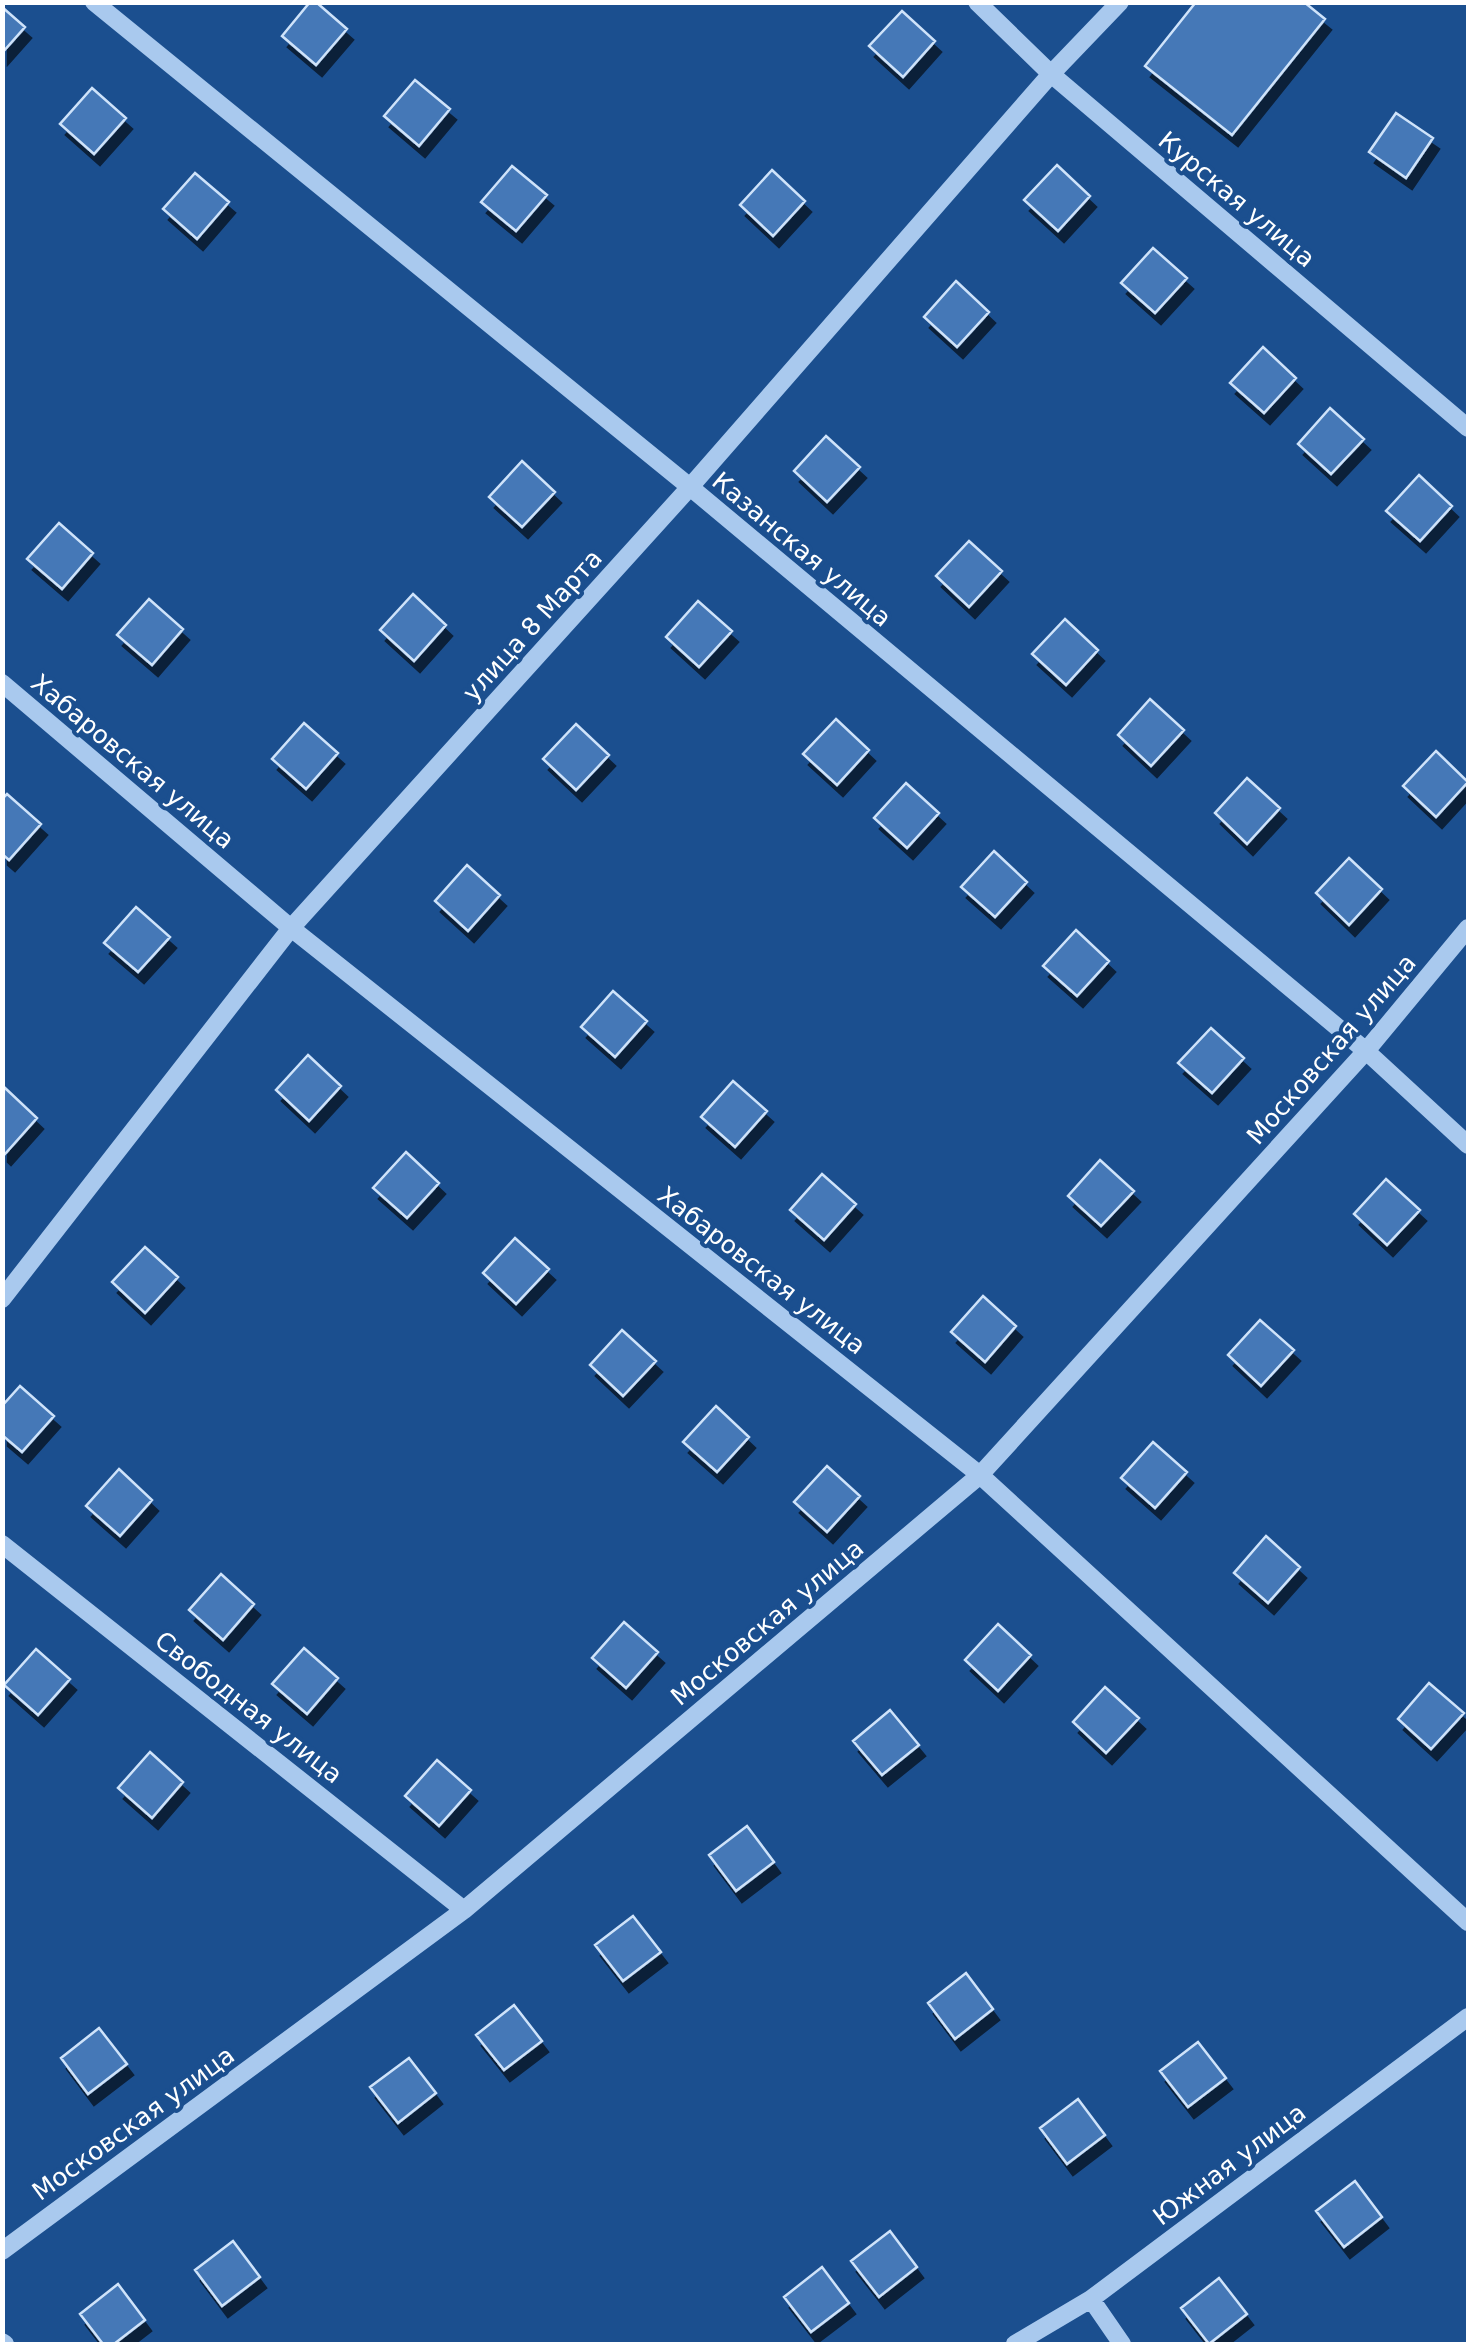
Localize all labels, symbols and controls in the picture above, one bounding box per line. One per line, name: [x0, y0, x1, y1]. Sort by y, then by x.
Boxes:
street label: Курская улица: [1153, 126, 1321, 273]
street label: Казанская улица: [706, 466, 897, 633]
street label: улица 8 Марта: [457, 544, 608, 707]
street label: Хабаровская улица: [25, 668, 240, 855]
street label: Московская улица: [1241, 948, 1422, 1150]
street label: Хабаровская улица: [652, 1180, 871, 1360]
street label: Московская улица: [665, 1533, 869, 1711]
street label: Свободная улица: [149, 1625, 348, 1789]
street label: Московская улица: [27, 2040, 240, 2206]
street label: Южная улица: [1147, 2098, 1311, 2231]

